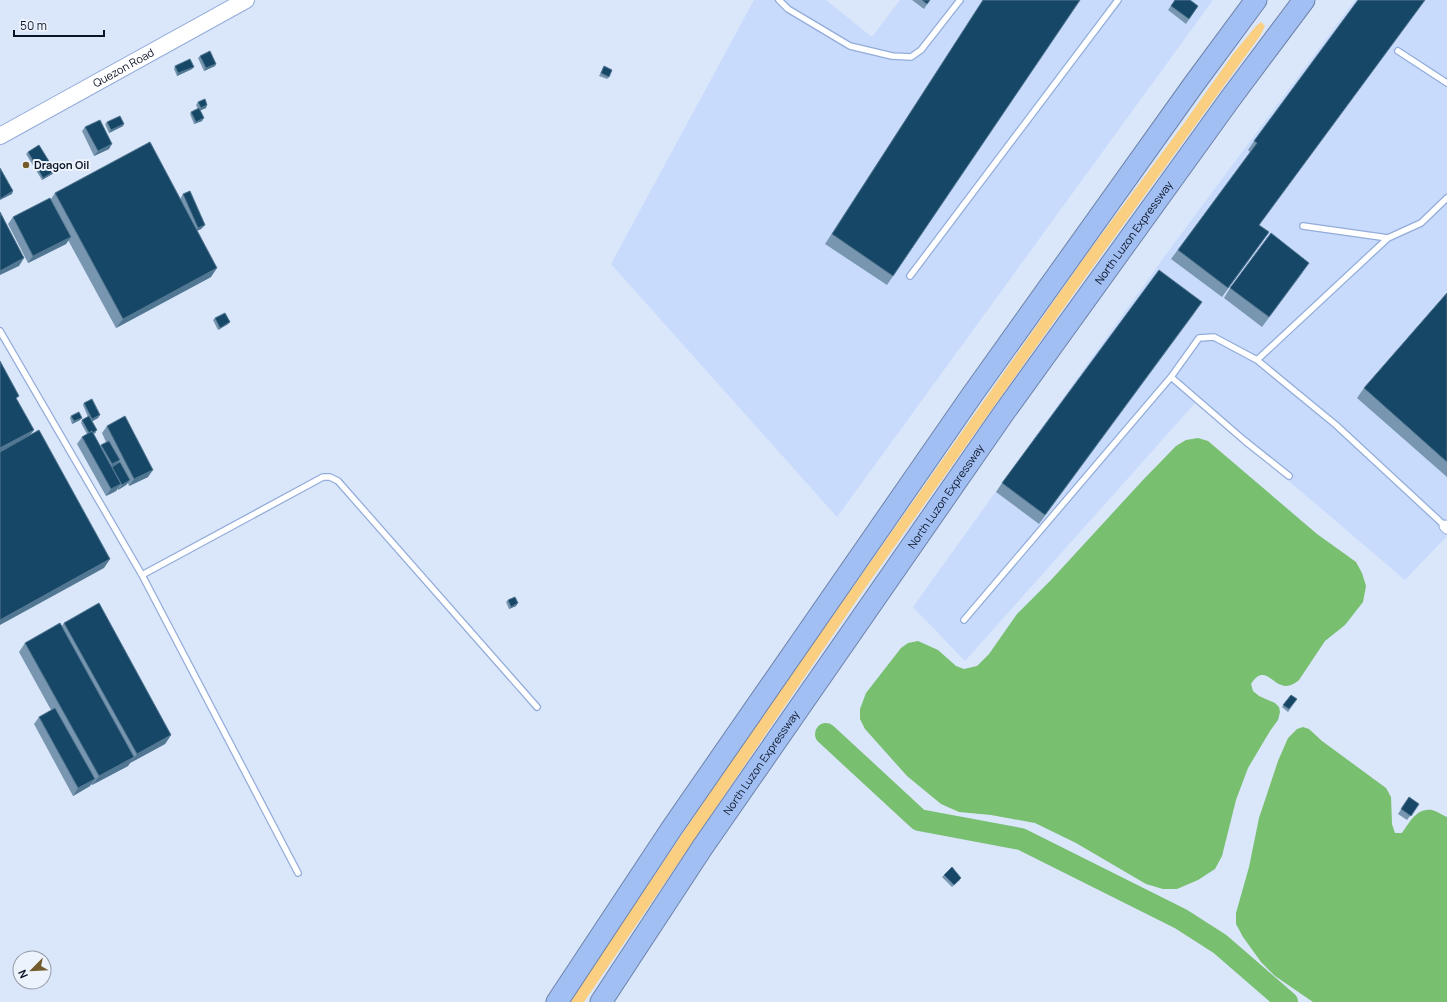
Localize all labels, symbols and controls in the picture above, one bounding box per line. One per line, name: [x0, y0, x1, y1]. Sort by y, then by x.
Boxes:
scale bar: [14, 12, 104, 38]
text: 50 m: [20, 17, 47, 34]
street label: Quezon Road: [90, 44, 156, 90]
place label: Dragon Oil: [34, 157, 89, 172]
marker: Dragon Oil: [21, 160, 31, 170]
street label: North Luzon Expressway: [1091, 177, 1176, 287]
street label: North Luzon Expressway: [904, 441, 987, 551]
street label: North Luzon Expressway: [719, 707, 802, 818]
north arrow: [12, 950, 52, 990]
text: N: [14, 968, 31, 981]

